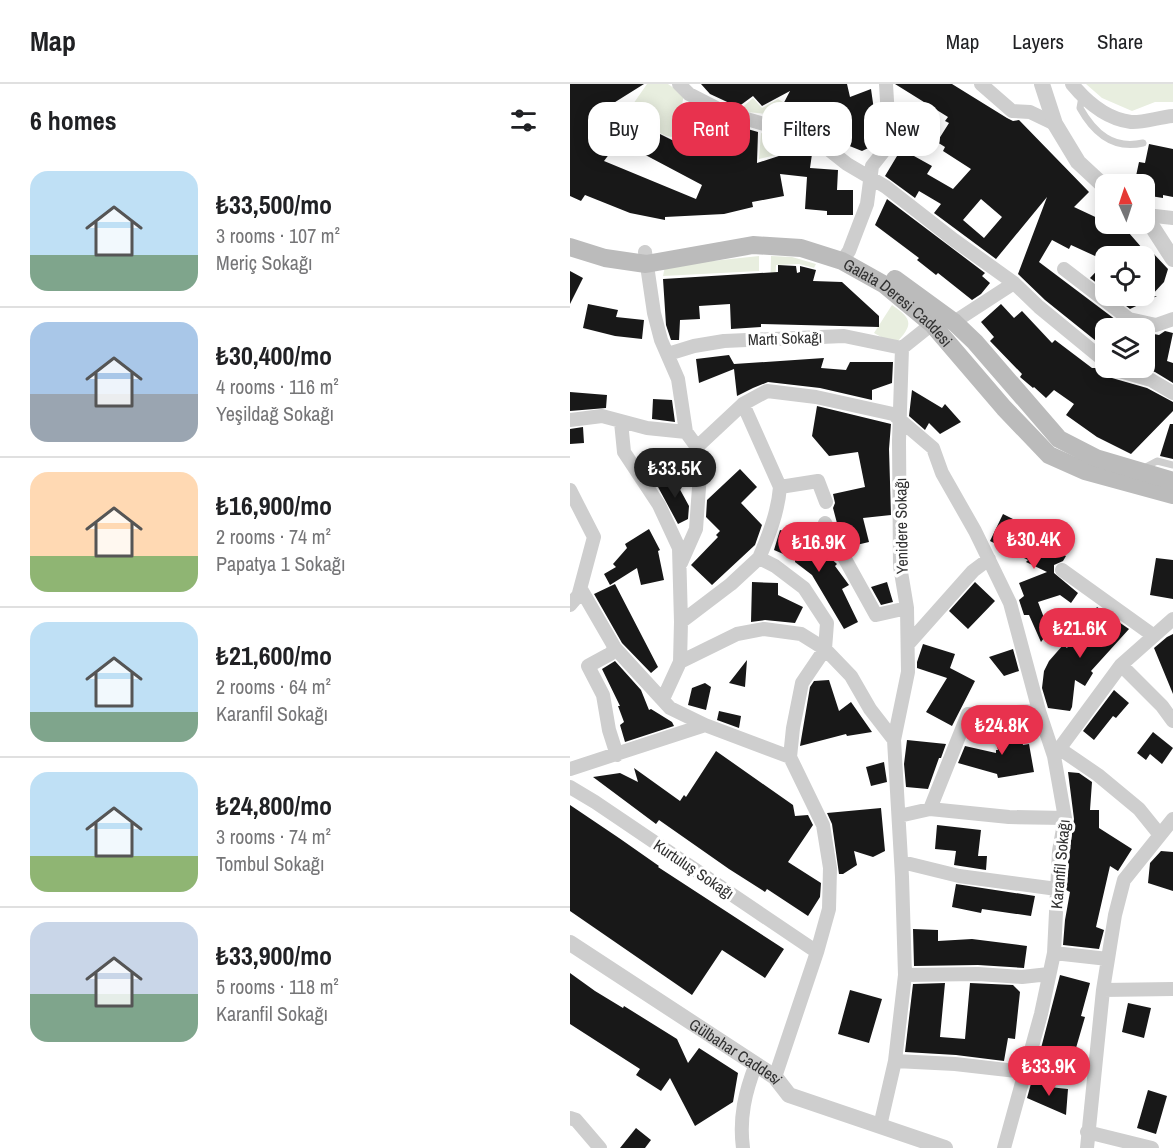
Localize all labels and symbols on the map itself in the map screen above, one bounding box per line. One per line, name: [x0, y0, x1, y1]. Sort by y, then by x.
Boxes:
north arrow: [1095, 174, 1155, 234]
street label: Galata Deresi Caddesi: [840, 253, 958, 351]
street label: Martı Sokağı: [747, 326, 823, 350]
pin: ₺33.5K: [626, 448, 724, 499]
street label: Yenidere Sokağı: [889, 477, 913, 575]
pin: ₺30.4K: [985, 519, 1083, 570]
pin: ₺16.9K: [770, 522, 868, 573]
pin: ₺21.6K: [1031, 608, 1129, 659]
pin: ₺24.8K: [953, 705, 1051, 756]
street label: Karanfil Sokağı: [1045, 818, 1075, 910]
street label: Kurtuluş Sokağı: [649, 834, 739, 904]
street label: Gülbahar Caddesi: [685, 1013, 788, 1089]
pin: ₺33.9K: [1000, 1046, 1098, 1097]

